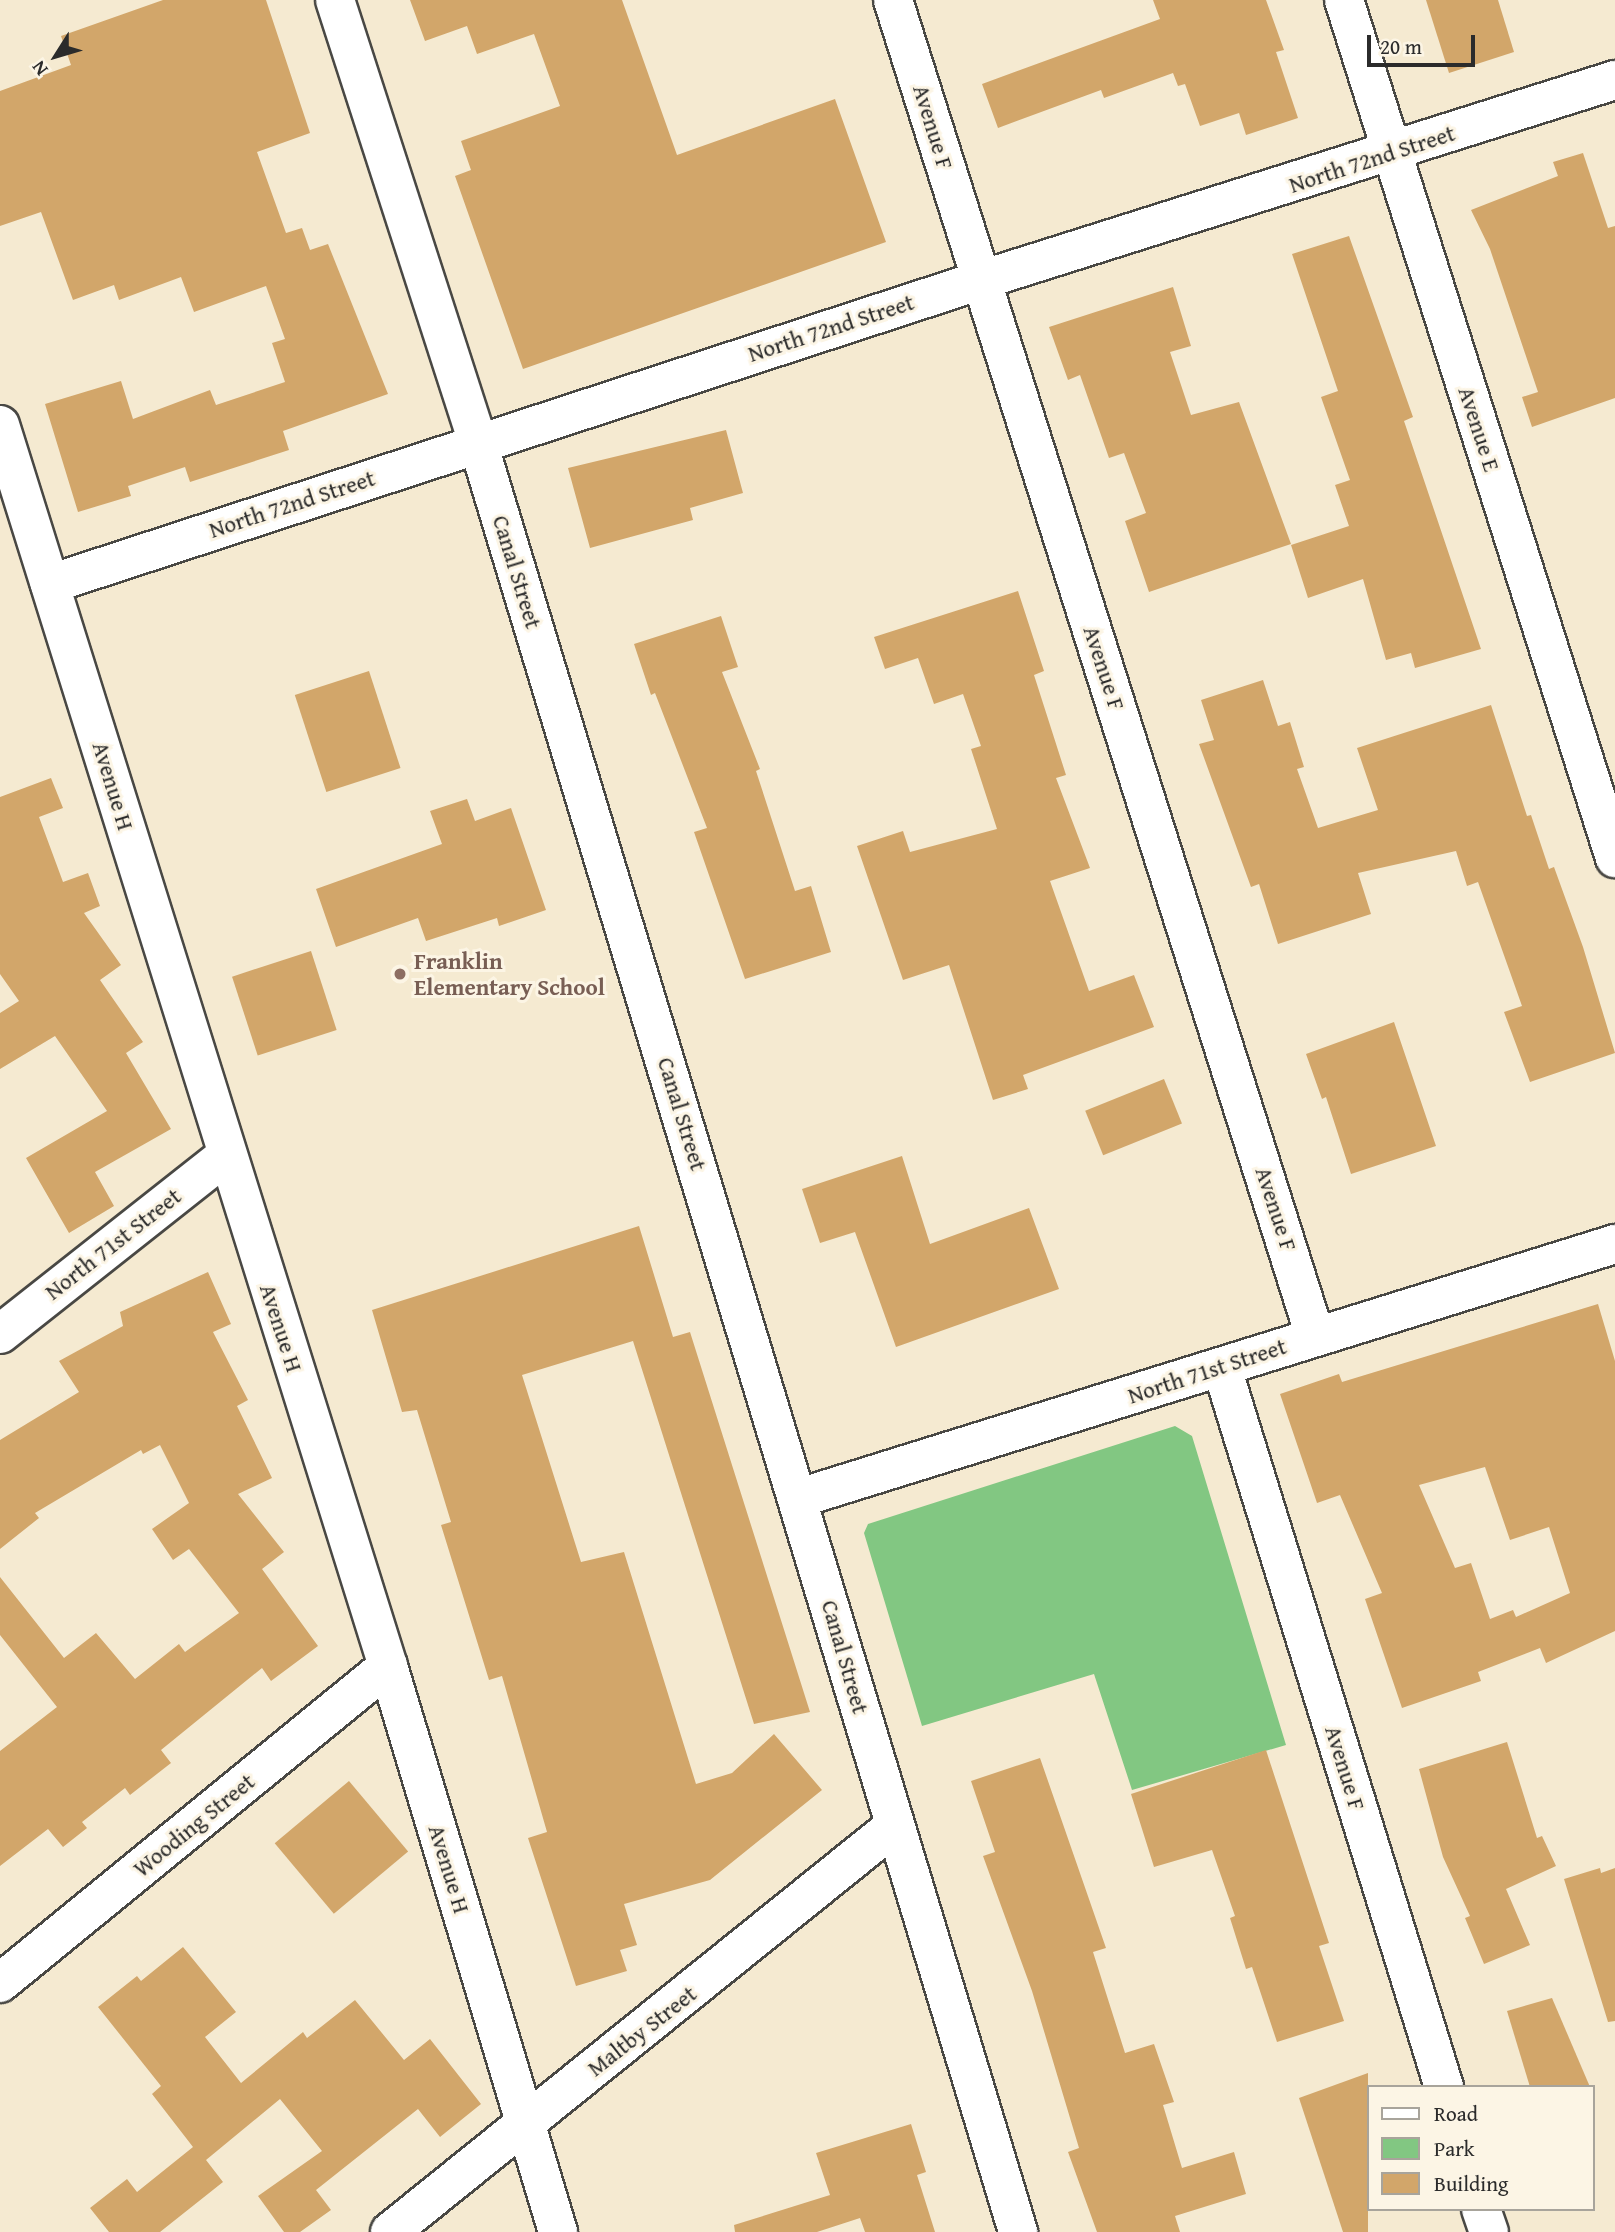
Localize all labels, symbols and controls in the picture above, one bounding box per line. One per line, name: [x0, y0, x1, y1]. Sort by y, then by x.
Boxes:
north arrow: [21, 21, 91, 91]
scale bar: [1370, 21, 1478, 65]
text: 20 m: [1380, 31, 1422, 62]
text: N: [24, 55, 54, 82]
street label: Avenue F: [907, 81, 959, 173]
street label: North 72nd Street: [1285, 119, 1459, 199]
street label: North 72nd Street: [744, 288, 918, 368]
street label: Avenue E: [1452, 383, 1506, 475]
street label: North 72nd Street: [205, 464, 379, 544]
street label: Canal Street: [487, 512, 547, 632]
street label: Avenue F: [1077, 622, 1131, 714]
street label: Avenue H: [87, 738, 139, 834]
place label: Franklin Elementary School: [414, 947, 605, 1001]
marker: Franklin Elementary School: [392, 966, 408, 982]
street label: Canal Street: [652, 1054, 712, 1174]
street label: Avenue F: [1249, 1163, 1303, 1255]
street label: North 71st Street: [39, 1182, 187, 1306]
street label: Avenue H: [254, 1280, 308, 1376]
street label: North 71st Street: [1124, 1332, 1290, 1410]
street label: Canal Street: [816, 1597, 874, 1717]
street label: Avenue F: [1319, 1722, 1371, 1814]
street label: Wooding Street: [128, 1768, 260, 1882]
street label: Avenue H: [423, 1821, 475, 1917]
street label: Maltby Street: [582, 1980, 702, 2082]
legend: [1366, 2085, 1594, 2211]
text: Road: [1434, 2098, 1478, 2129]
text: Park: [1434, 2133, 1475, 2164]
text: Building: [1434, 2168, 1508, 2199]

